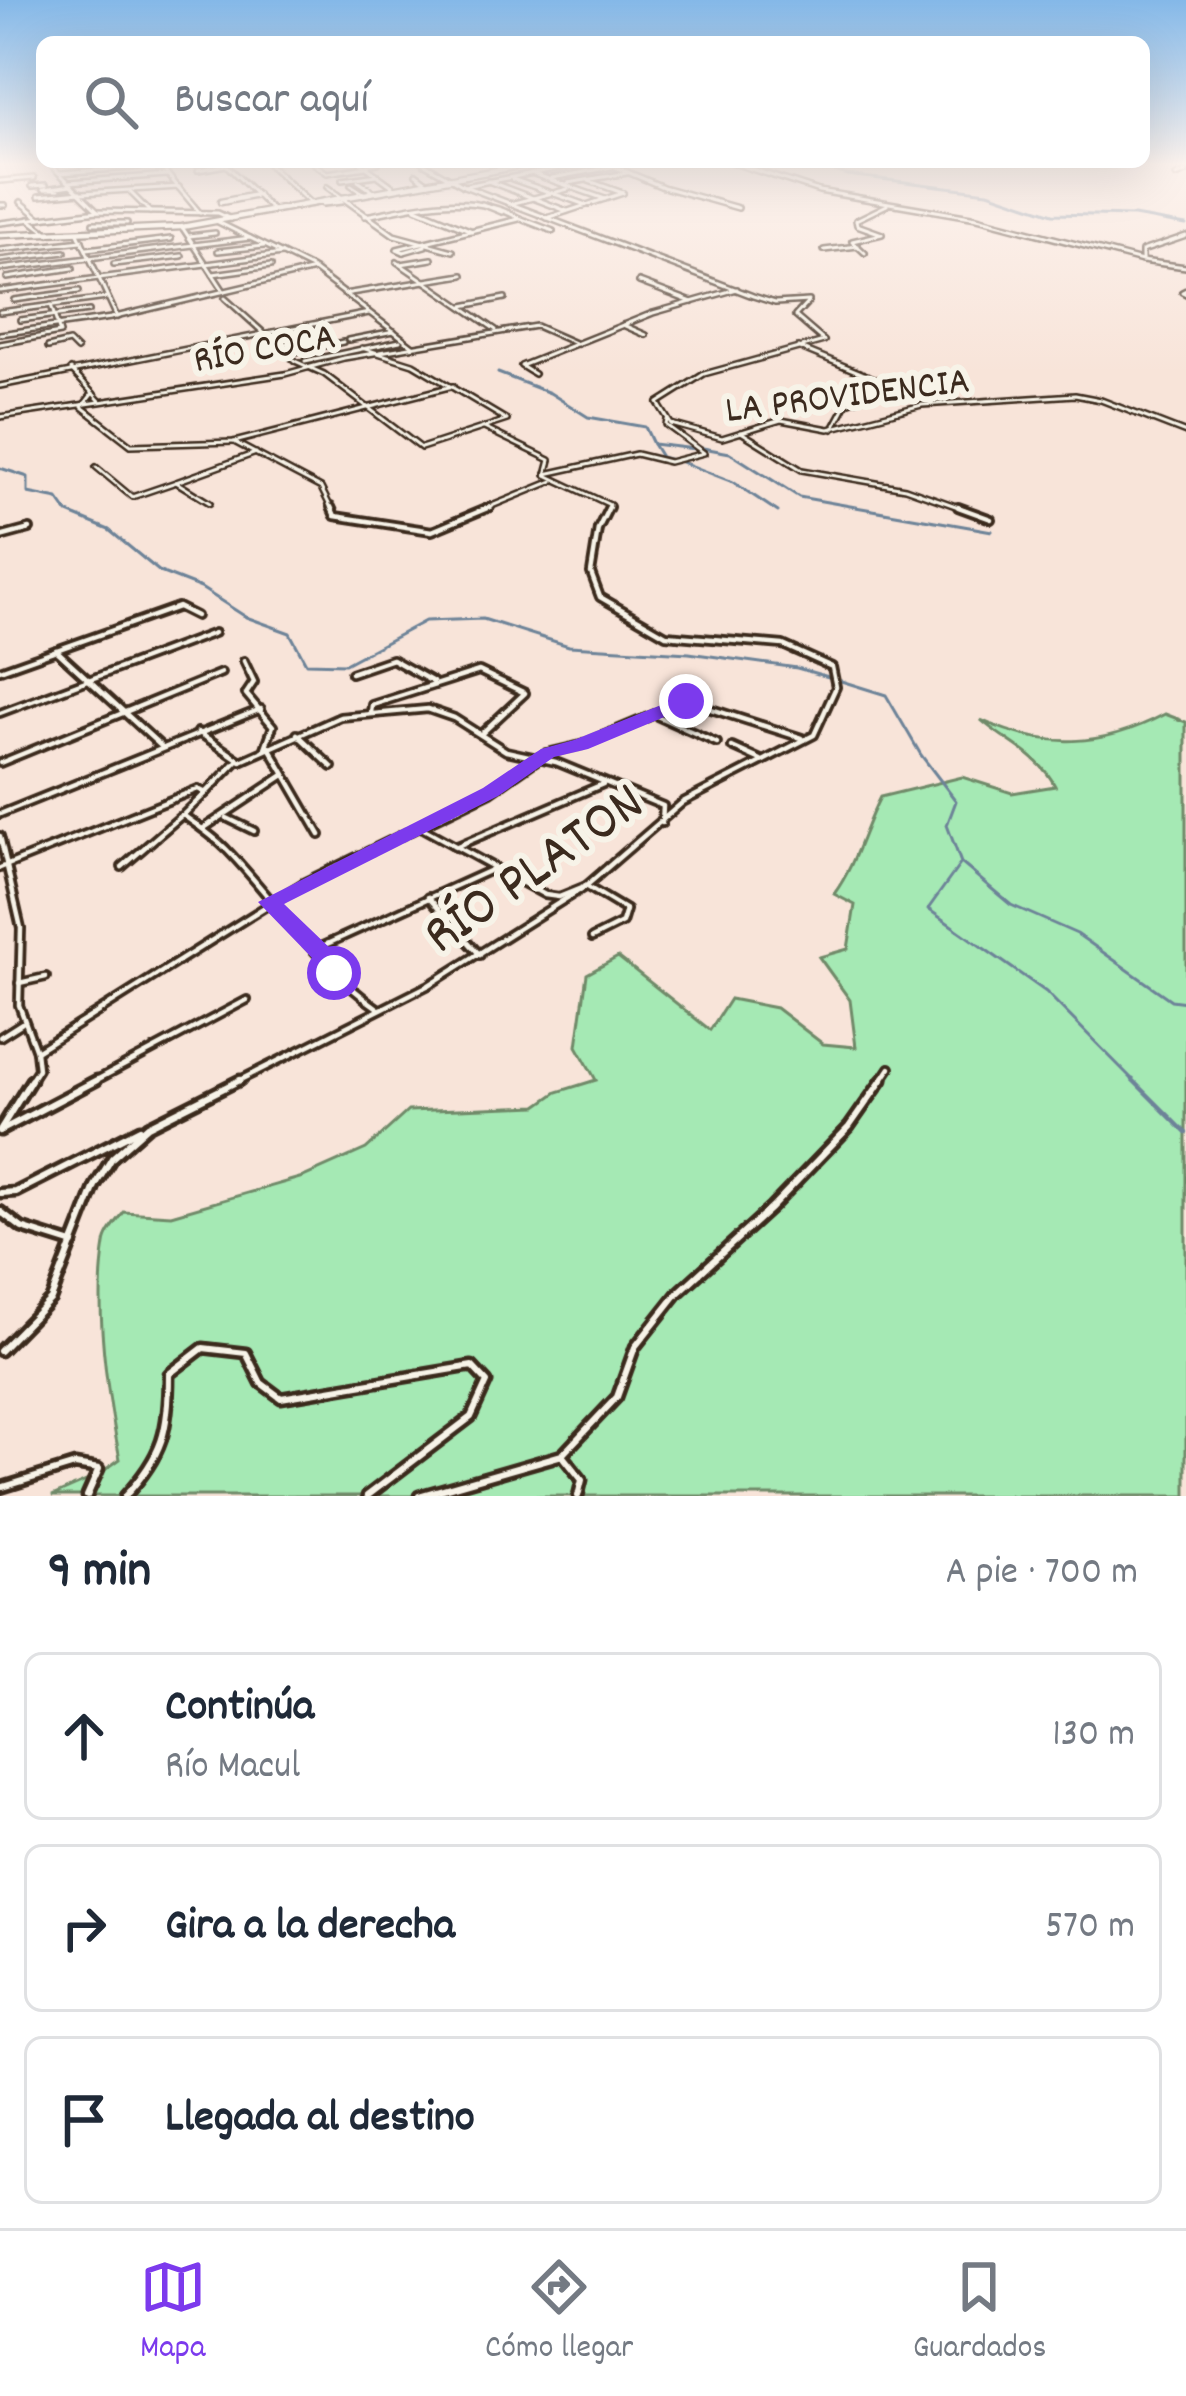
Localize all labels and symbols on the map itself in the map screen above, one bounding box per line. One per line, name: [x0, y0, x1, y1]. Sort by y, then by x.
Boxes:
street label: RÍO COCA: [190, 312, 341, 391]
street label: LA PROVIDENCIA: [722, 356, 973, 441]
route end: [659, 674, 713, 728]
street label: RÍO PLATON: [409, 766, 663, 979]
route start: [307, 946, 361, 1000]

